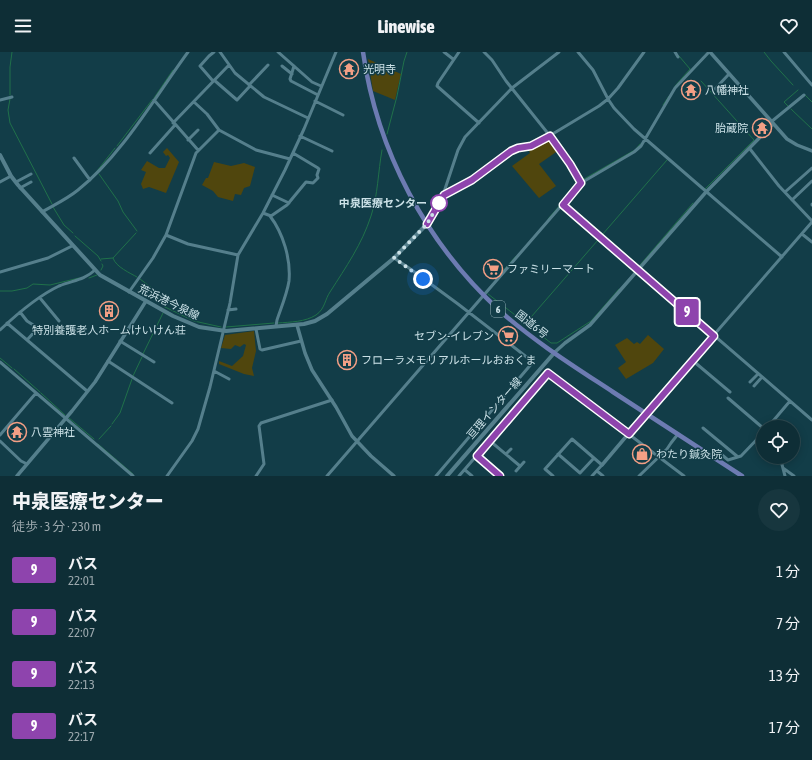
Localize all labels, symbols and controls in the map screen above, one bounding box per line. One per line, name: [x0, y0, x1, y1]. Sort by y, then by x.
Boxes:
icon: menu: [12, 15, 34, 37]
icon: heart: [778, 15, 800, 37]
text: Linewise: [377, 16, 435, 37]
temple icon: 光明寺: [338, 58, 360, 80]
place label: 光明寺: [363, 63, 396, 75]
temple icon: 八幡神社: [680, 79, 702, 101]
place label: 八幡神社: [705, 84, 749, 96]
temple icon: 胎蔵院: [751, 117, 773, 139]
place label: 胎蔵院: [715, 122, 748, 134]
marker: 中泉医療センター: [430, 194, 448, 212]
place label: 中泉医療センター: [339, 197, 427, 209]
supermarket icon: ファミリーマート: [482, 258, 504, 280]
place label: ファミリーマート: [507, 263, 595, 275]
your location: [413, 269, 433, 289]
street label: 荒浜港今泉線: [137, 282, 201, 322]
line badge: 9: [674, 299, 700, 325]
building icon: 特別養護老人ホームけいけん荘: [98, 300, 120, 322]
road number: 6: [491, 301, 505, 317]
text: 9: [684, 304, 690, 320]
street label: 国道6号: [513, 308, 551, 340]
place label: 特別養護老人ホームけいけん荘: [32, 324, 186, 336]
supermarket icon: セブン-イレブン: [497, 325, 519, 347]
place label: セブン-イレブン: [414, 330, 494, 342]
building icon: フローラメモリアルホールおおくま: [336, 349, 358, 371]
place label: フローラメモリアルホールおおくま: [361, 354, 537, 366]
street label: 亘理インター線: [464, 375, 524, 441]
map controls: [756, 420, 800, 464]
button: locate: [756, 420, 800, 464]
temple icon: 八雲神社: [6, 421, 28, 443]
place label: 八雲神社: [31, 426, 75, 438]
shop icon: わたり鍼灸院: [631, 443, 653, 465]
place label: わたり鍼灸院: [656, 448, 722, 460]
button: heart: [758, 489, 800, 531]
text: 中泉医療センター: [12, 490, 164, 512]
text: 徒歩 · 3 分 · 230 m: [12, 519, 101, 534]
text: バス: [68, 555, 98, 572]
text: 9: [31, 562, 37, 578]
text: 1 分: [776, 563, 800, 580]
text: 22:01: [68, 573, 95, 588]
text: バス: [68, 607, 98, 624]
text: 9: [31, 614, 37, 630]
text: 7 分: [776, 615, 800, 632]
text: 22:07: [68, 625, 95, 640]
text: バス: [68, 659, 98, 676]
text: 9: [31, 666, 37, 682]
text: 13 分: [769, 667, 800, 684]
text: 22:13: [68, 677, 95, 692]
text: バス: [68, 711, 98, 728]
text: 9: [31, 718, 37, 734]
text: 17 分: [769, 719, 800, 736]
text: 22:17: [68, 729, 95, 744]

